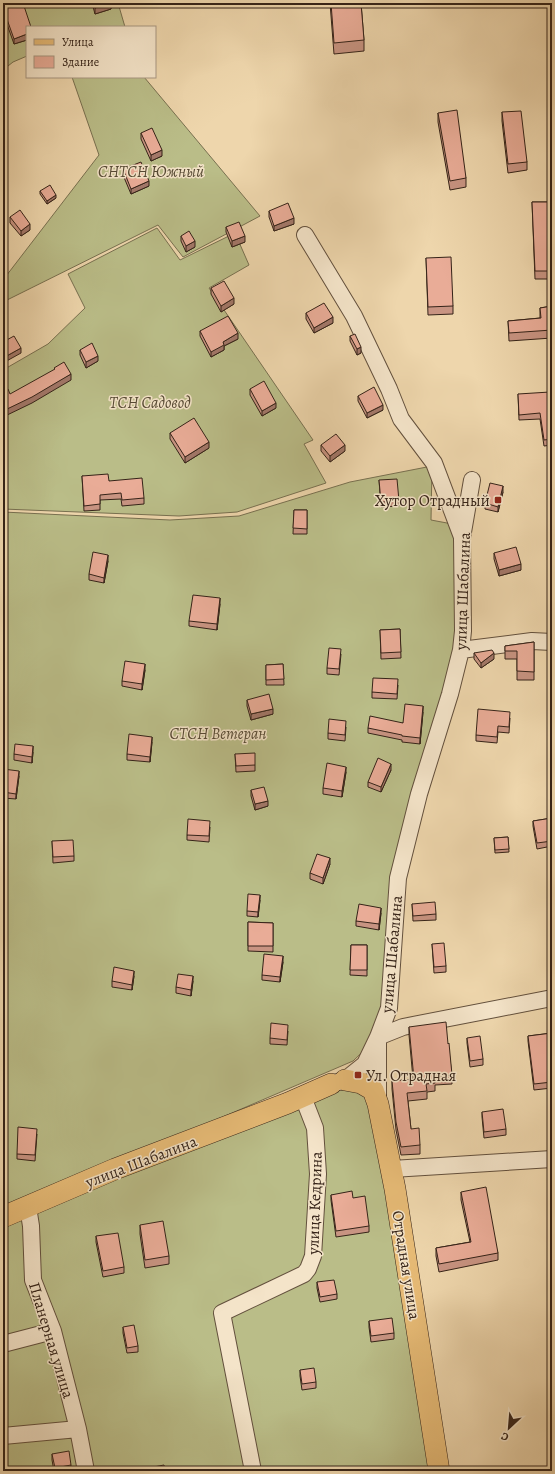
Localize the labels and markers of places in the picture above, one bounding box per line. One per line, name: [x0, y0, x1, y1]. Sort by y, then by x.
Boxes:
place label: Хутор Отрадный: [375, 490, 490, 512]
marker: Хутор Отрадный: [493, 495, 503, 505]
place label: Ул. Отрадная: [366, 1065, 456, 1087]
marker: Ул. Отрадная: [353, 1070, 363, 1080]

